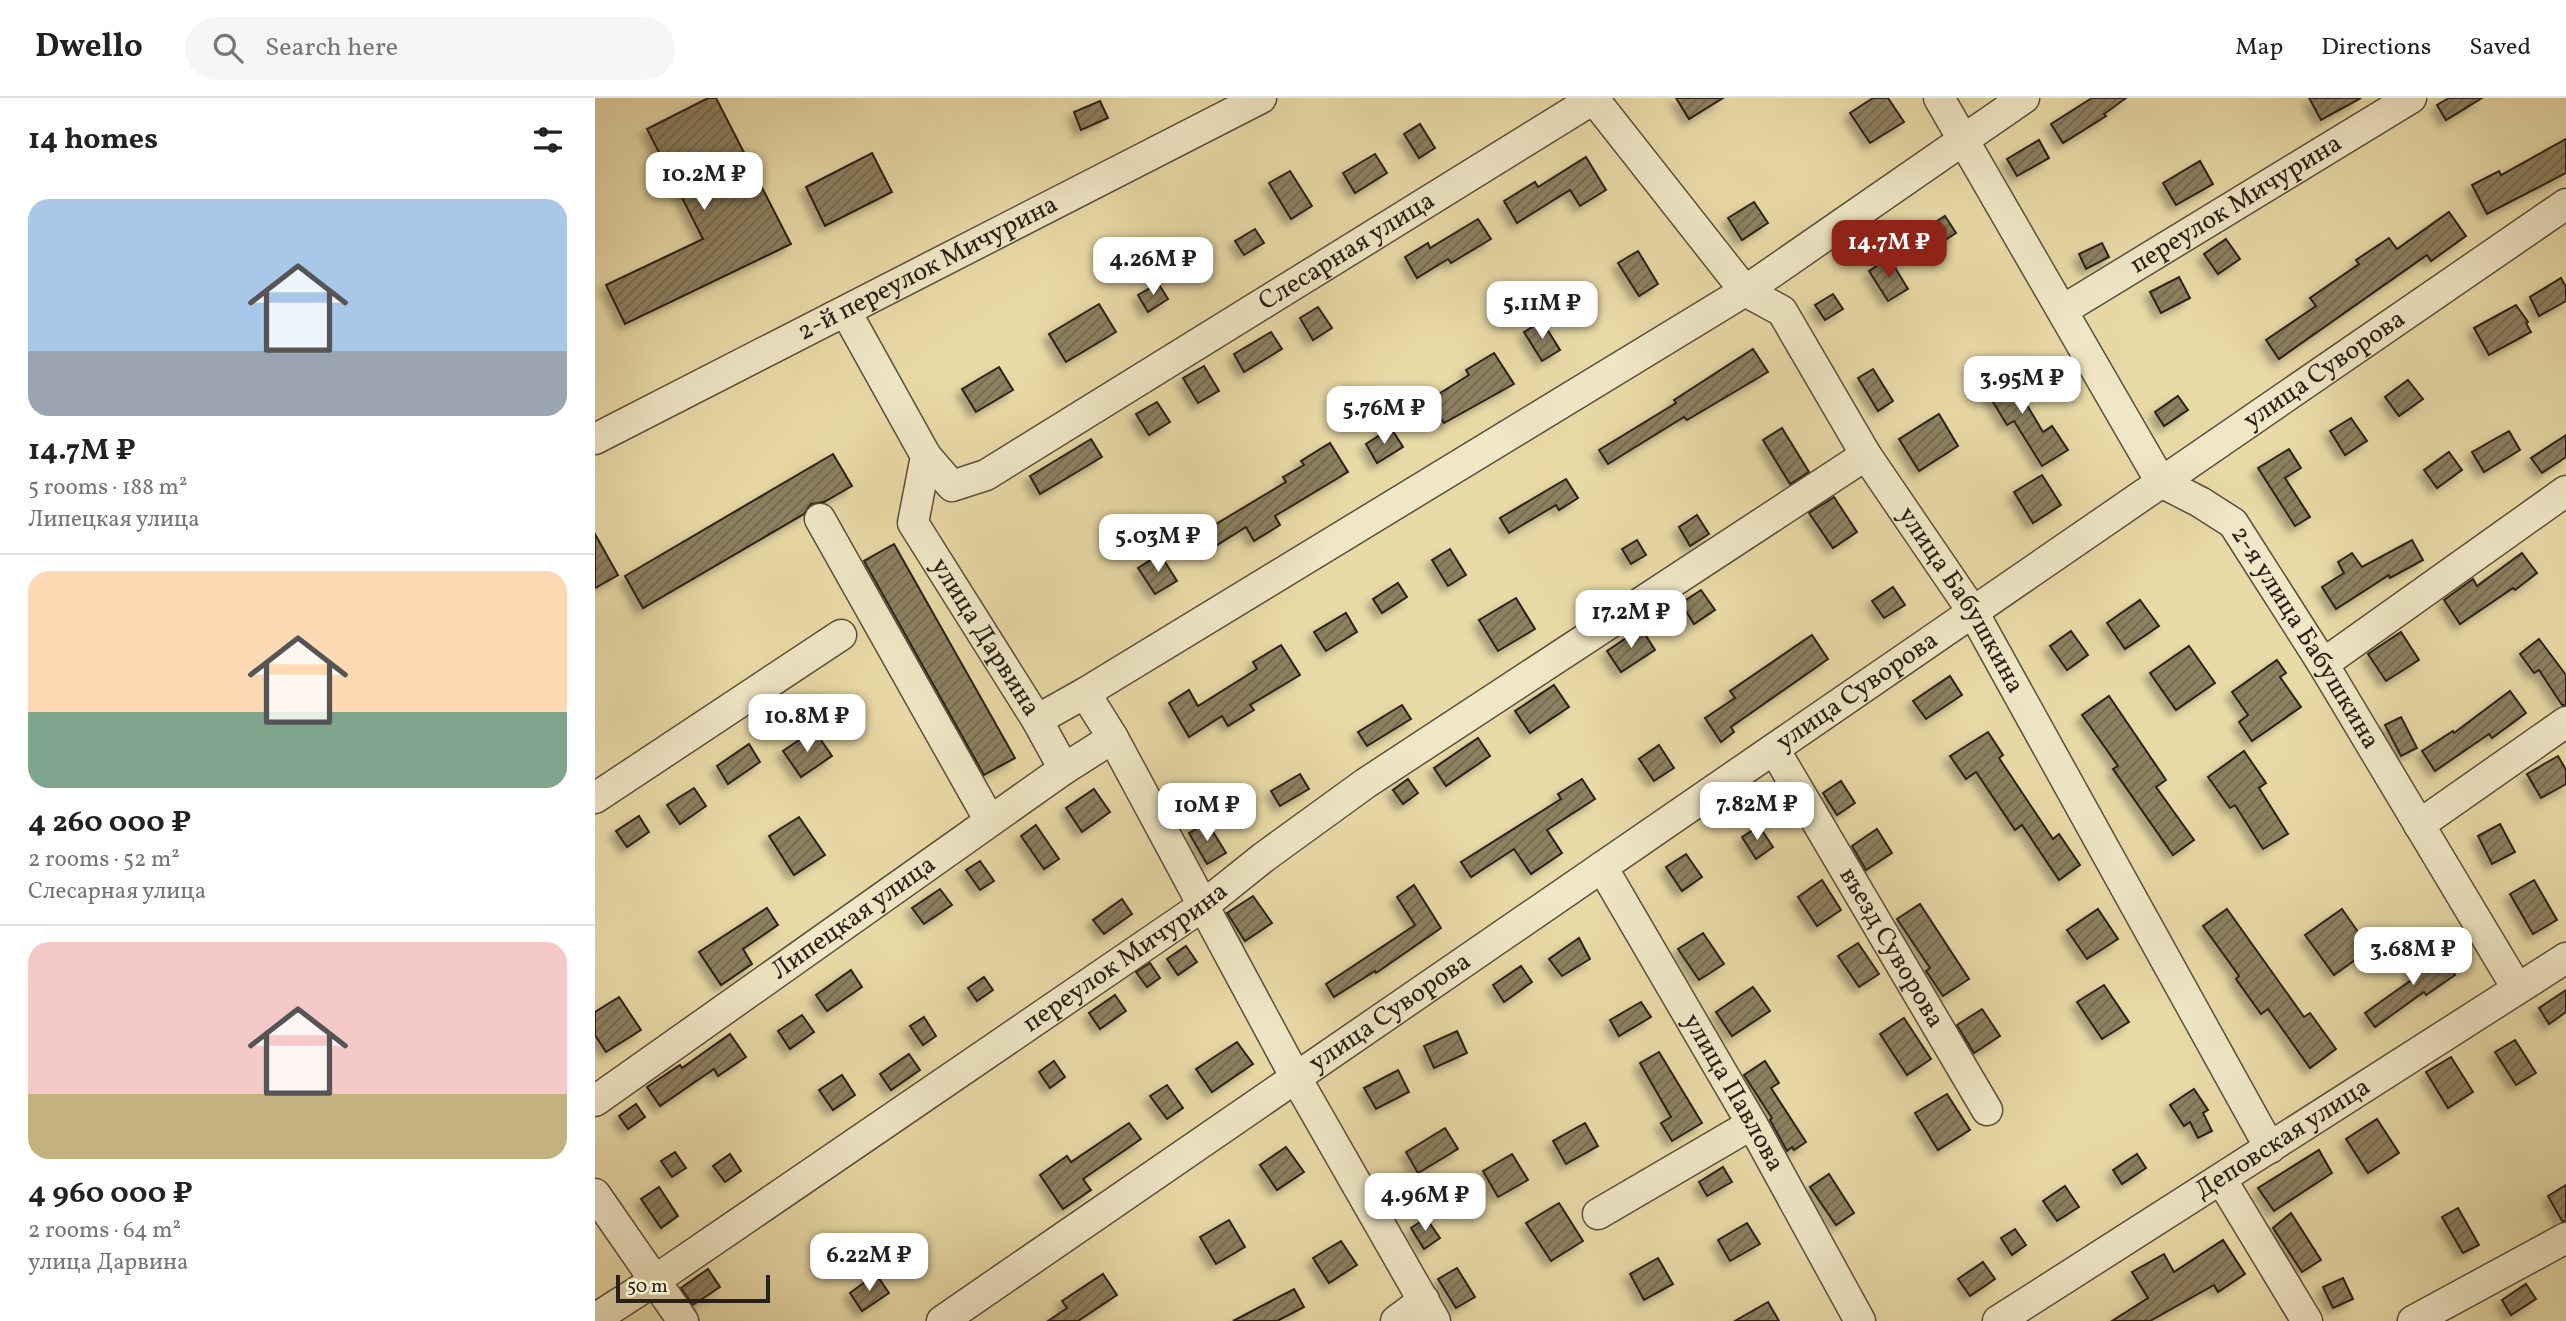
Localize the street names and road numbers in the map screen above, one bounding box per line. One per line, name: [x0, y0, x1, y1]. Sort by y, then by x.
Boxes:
street label: переулок Мичурина: [2124, 126, 2349, 283]
street label: Слесарная улица: [1252, 183, 1442, 320]
street label: 2-й переулок Мичурина: [791, 187, 1064, 350]
street label: улица Суворова: [2236, 302, 2413, 439]
street label: улица Бабушкина: [1889, 500, 2033, 700]
street label: 2-я улица Бабушкина: [2222, 519, 2388, 756]
street label: улица Дарвина: [921, 551, 1048, 724]
street label: улица Суворова: [1769, 623, 1946, 760]
street label: Липецкая улица: [764, 847, 943, 989]
street label: въезд Суворова: [1830, 861, 1953, 1035]
street label: переулок Мичурина: [1016, 874, 1236, 1042]
street label: улица Суворова: [1302, 944, 1479, 1081]
street label: улица Павлова: [1673, 1007, 1793, 1178]
street label: Деповская улица: [2188, 1069, 2378, 1209]

